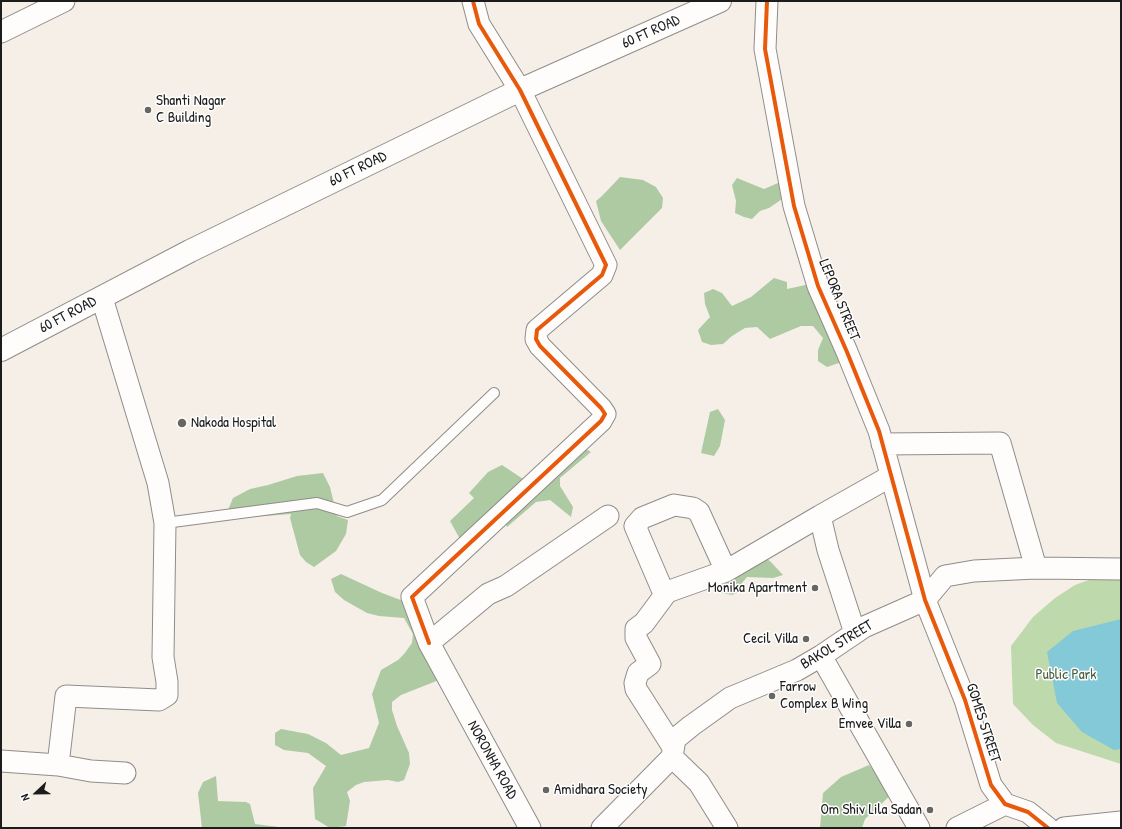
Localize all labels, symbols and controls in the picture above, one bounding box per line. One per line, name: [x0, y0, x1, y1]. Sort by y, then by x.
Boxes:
street label: 60 FT ROAD: [619, 11, 683, 53]
place label: Shanti Nagar C Building: [156, 92, 226, 127]
marker: Shanti Nagar C Building: [143, 105, 153, 115]
street label: 60 FT ROAD: [326, 147, 390, 191]
street label: LEPORA STREET: [814, 257, 864, 343]
street label: 60 FT ROAD: [36, 293, 100, 337]
place label: Nakoda Hospital: [191, 414, 276, 432]
marker: Nakoda Hospital: [176, 417, 188, 429]
place label: Monika Apartment: [708, 579, 807, 597]
marker: Monika Apartment: [810, 583, 820, 593]
street label: BAKOL STREET: [798, 616, 876, 674]
place label: Cecil Villa: [743, 630, 798, 648]
marker: Cecil Villa: [801, 634, 811, 644]
park label: Public Park: [1035, 666, 1097, 684]
place label: Farrow Complex B Wing: [780, 678, 868, 713]
street label: GOMES STREET: [962, 681, 1004, 765]
marker: Farrow Complex B Wing: [767, 691, 777, 701]
place label: Emvee Villa: [839, 715, 901, 733]
street label: NORONHA ROAD: [463, 718, 521, 802]
marker: Emvee Villa: [904, 719, 914, 729]
north arrow: [16, 773, 56, 813]
place label: Amidhara Society: [554, 781, 648, 799]
marker: Amidhara Society: [541, 785, 551, 795]
text: N: [17, 792, 32, 803]
place label: Om Shiv Lila Sadan: [820, 801, 922, 819]
marker: Om Shiv Lila Sadan: [925, 805, 935, 815]

